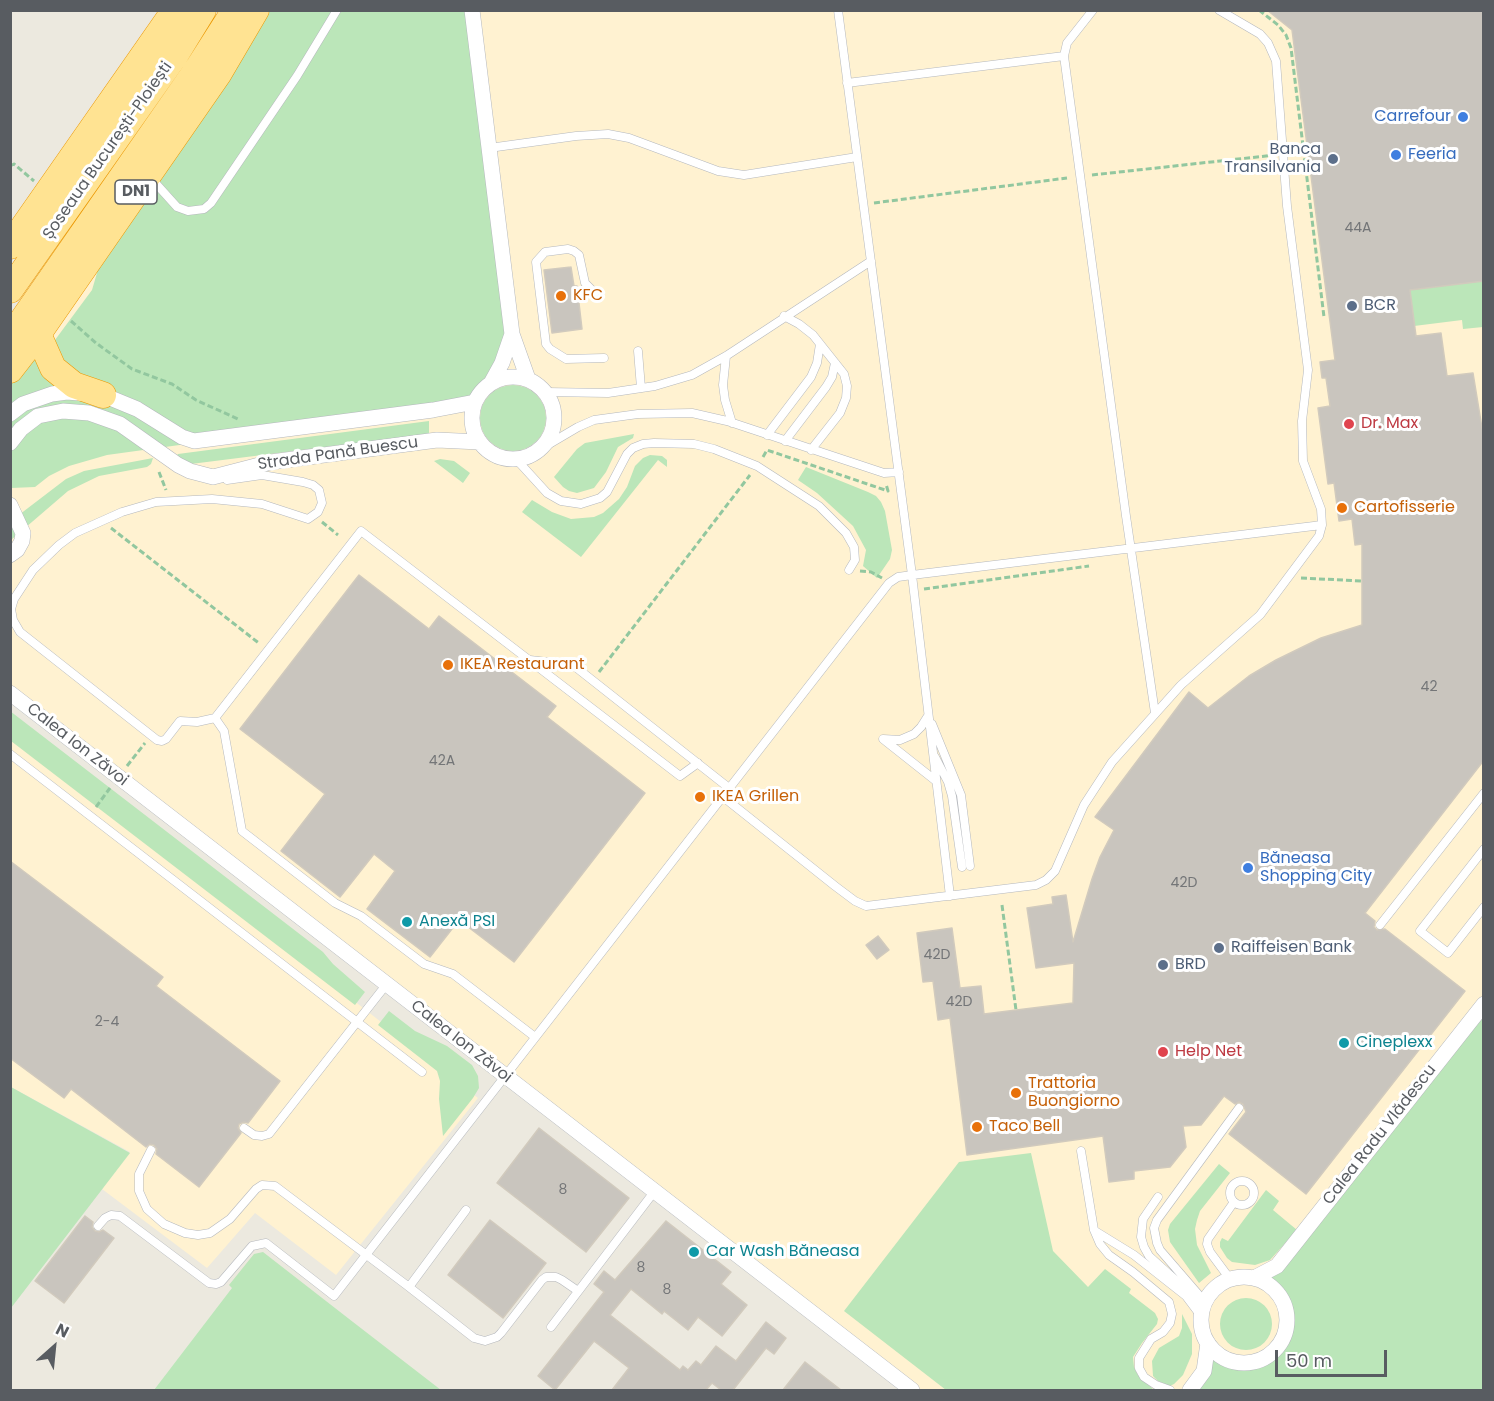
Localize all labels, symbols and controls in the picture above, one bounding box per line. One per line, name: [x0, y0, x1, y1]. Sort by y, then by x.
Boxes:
street label: Șoseaua București-Ploiești: [39, 59, 177, 243]
place label: Carrefour: [1374, 107, 1451, 127]
marker: Carrefour: [1456, 110, 1470, 124]
place label: Banca Transilvania: [1224, 140, 1321, 178]
place label: Feeria: [1408, 145, 1457, 165]
marker: Feeria: [1389, 148, 1403, 162]
marker: Banca Transilvania: [1326, 152, 1340, 166]
road number: DN1: [115, 180, 157, 204]
house number: 44A: [1344, 220, 1372, 236]
place label: KFC: [573, 286, 603, 306]
marker: KFC: [554, 289, 568, 303]
place label: BCR: [1364, 296, 1396, 316]
marker: BCR: [1345, 299, 1359, 313]
place label: Dr. Max: [1361, 414, 1418, 434]
marker: Dr. Max: [1342, 417, 1356, 431]
street label: Strada Pană Buescu: [257, 433, 419, 475]
place label: Cartofisserie: [1354, 498, 1455, 518]
marker: Cartofisserie: [1335, 501, 1349, 515]
place label: IKEA Restaurant: [460, 655, 585, 675]
marker: IKEA Restaurant: [441, 658, 455, 672]
house number: 42: [1421, 679, 1437, 695]
street label: Calea Ion Zăvoi: [22, 699, 132, 791]
house number: 42A: [429, 753, 455, 769]
place label: IKEA Grillen: [712, 787, 799, 807]
marker: IKEA Grillen: [693, 790, 707, 804]
place label: Băneasa Shopping City: [1260, 849, 1372, 887]
marker: Băneasa Shopping City: [1241, 861, 1255, 875]
house number: 42D: [1171, 875, 1197, 891]
place label: Anexă PSI: [419, 912, 495, 932]
marker: Anexă PSI: [400, 915, 414, 929]
place label: Raiffeisen Bank: [1231, 938, 1352, 958]
marker: Raiffeisen Bank: [1212, 941, 1226, 955]
house number: 42D: [924, 947, 950, 963]
place label: BRD: [1175, 955, 1206, 975]
marker: BRD: [1156, 958, 1170, 972]
house number: 42D: [946, 994, 972, 1010]
street label: Calea Ion Zăvoi: [406, 996, 516, 1088]
house number: 2-4: [95, 1014, 119, 1030]
place label: Cineplexx: [1356, 1033, 1432, 1053]
marker: Cineplexx: [1337, 1036, 1351, 1050]
place label: Help Net: [1175, 1042, 1242, 1062]
marker: Help Net: [1156, 1045, 1170, 1059]
street label: Calea Radu Vlădescu: [1319, 1061, 1441, 1209]
place label: Trattoria Buongiorno: [1028, 1074, 1120, 1112]
marker: Trattoria Buongiorno: [1009, 1086, 1023, 1100]
place label: Taco Bell: [989, 1117, 1060, 1137]
marker: Taco Bell: [970, 1120, 984, 1134]
house number: 8: [559, 1182, 567, 1198]
place label: Car Wash Băneasa: [706, 1242, 859, 1262]
marker: Car Wash Băneasa: [687, 1245, 701, 1259]
house number: 8: [637, 1260, 645, 1276]
house number: 8: [663, 1282, 671, 1298]
north arrow: [24, 1317, 84, 1377]
text: N: [52, 1318, 73, 1343]
scale bar: [1278, 1338, 1390, 1376]
text: 50 m: [1286, 1348, 1332, 1373]

